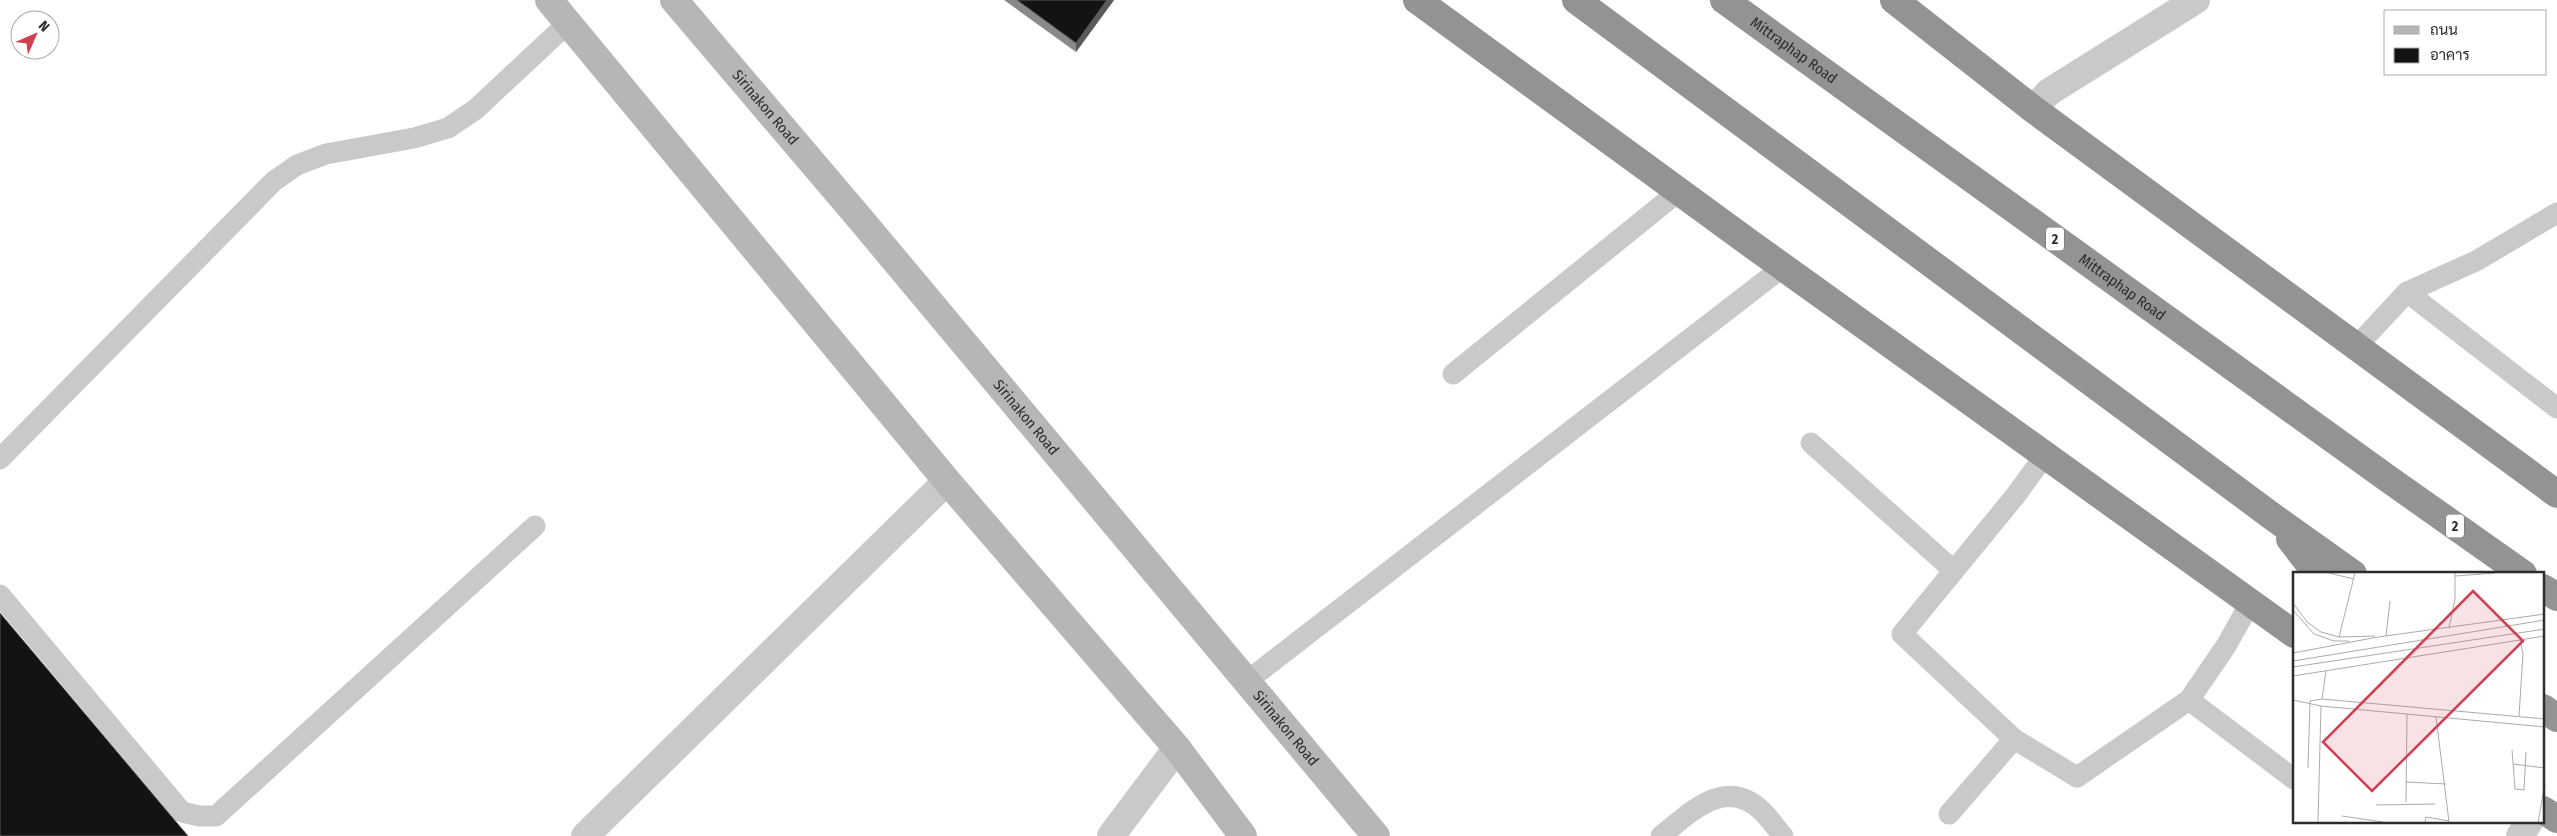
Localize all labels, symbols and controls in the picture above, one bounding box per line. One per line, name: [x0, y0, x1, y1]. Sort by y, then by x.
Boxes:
north arrow: [10, 10, 60, 60]
legend: [2384, 10, 2547, 75]
street label: Mittraphap Road: [1747, 13, 1841, 88]
text: N: [35, 17, 53, 35]
text: ถนน: [2430, 21, 2458, 39]
text: อาคาร: [2430, 46, 2470, 64]
street label: Sirinakon Road: [728, 66, 802, 149]
road number: 2: [2046, 228, 2064, 250]
street label: Mittraphap Road: [2076, 250, 2169, 324]
street label: Sirinakon Road: [989, 376, 1063, 459]
road number: 2: [2446, 514, 2464, 538]
inset map: [2293, 572, 2544, 824]
street label: Sirinakon Road: [1249, 687, 1322, 769]

